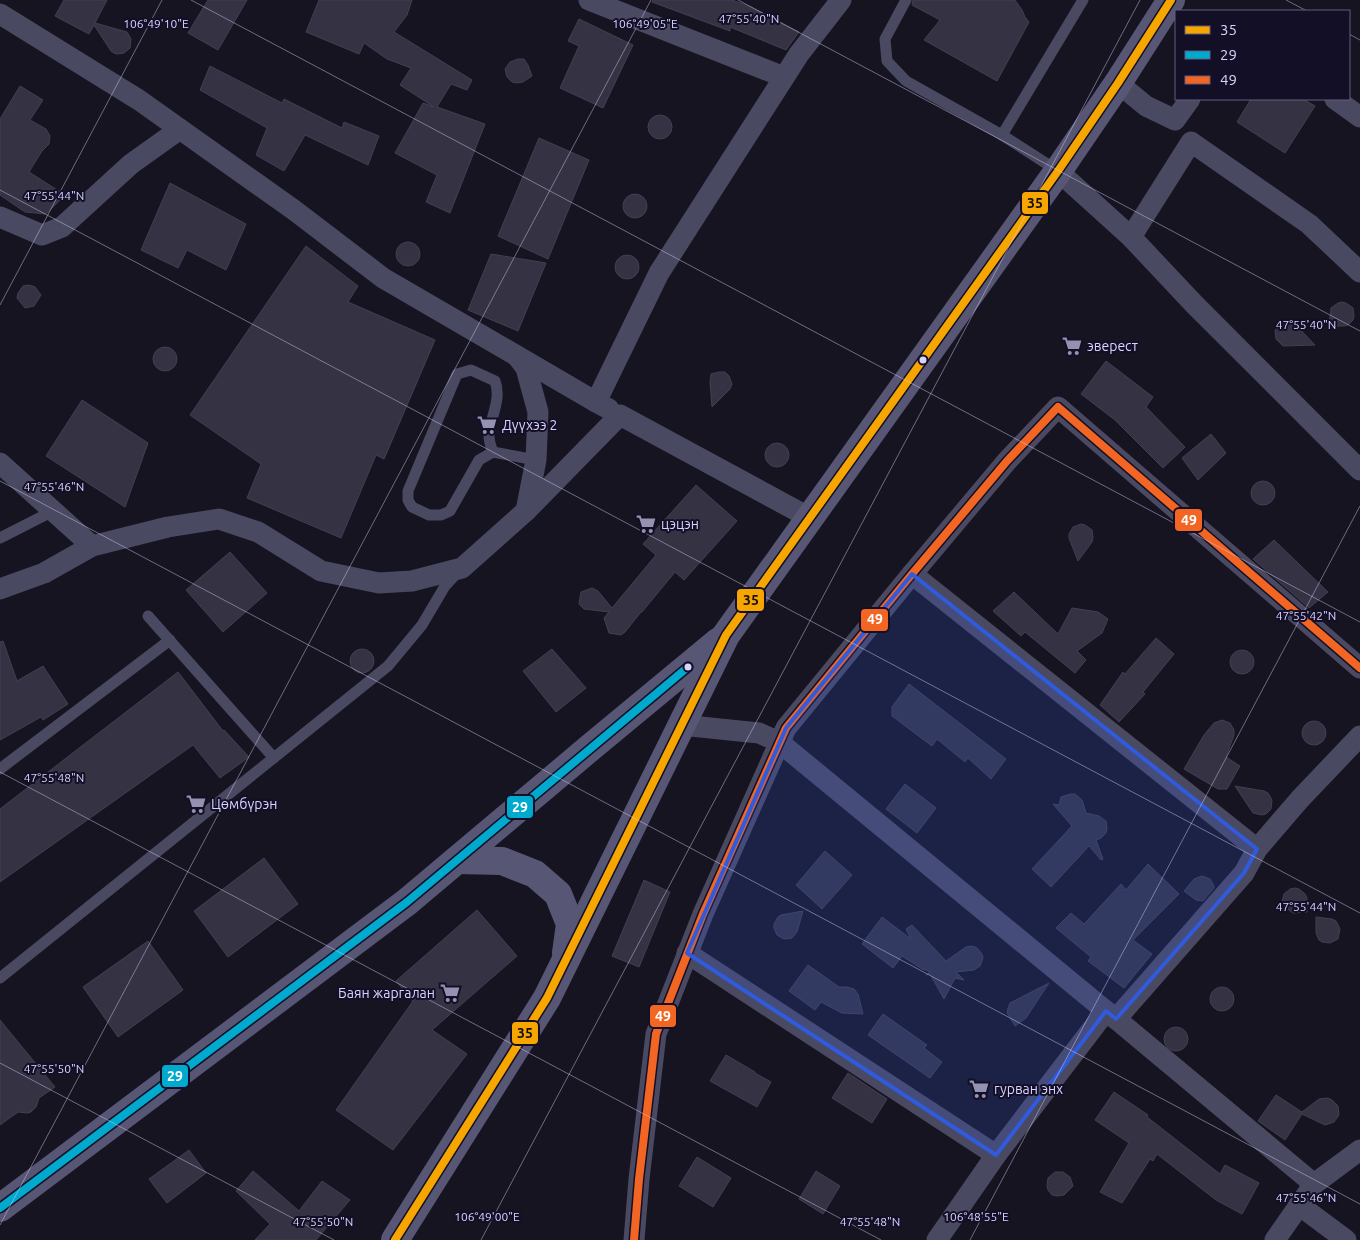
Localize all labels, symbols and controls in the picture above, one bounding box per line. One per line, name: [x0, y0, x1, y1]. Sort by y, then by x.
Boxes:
legend: [1175, 10, 1350, 100]
text: 47°55'40"N: [719, 12, 779, 25]
text: 106°49'10"E: [123, 17, 189, 30]
text: 106°49'05"E: [612, 17, 678, 30]
text: 35: [1220, 21, 1237, 38]
text: 29: [1220, 46, 1237, 63]
text: 49: [1220, 71, 1237, 88]
text: 47°55'44"N: [24, 189, 84, 202]
line badge: 35: [1021, 191, 1049, 215]
text: 35: [1027, 195, 1043, 211]
text: 47°55'40"N: [1276, 318, 1336, 331]
supermarket icon: эверест: [1061, 335, 1083, 357]
place label: эверест: [1087, 338, 1138, 354]
unlabelled marker: [918, 355, 928, 365]
supermarket icon: Дүүхээ 2: [476, 414, 498, 436]
place label: Дүүхээ 2: [502, 417, 558, 433]
text: 47°55'46"N: [24, 480, 84, 493]
line badge: 49: [1174, 508, 1203, 532]
text: 49: [1181, 512, 1197, 528]
supermarket icon: цэцэн: [635, 513, 657, 535]
place label: цэцэн: [661, 516, 699, 532]
line badge: 35: [736, 588, 765, 612]
text: 35: [743, 592, 759, 608]
line badge: 49: [860, 608, 889, 632]
text: 47°55'42"N: [1276, 609, 1336, 622]
text: 49: [867, 611, 883, 627]
unlabelled marker: [683, 662, 693, 672]
text: 47°55'48"N: [24, 771, 84, 784]
supermarket icon: Цөмбүрэн: [185, 793, 207, 815]
line badge: 29: [506, 795, 534, 819]
place label: Цөмбүрэн: [211, 796, 277, 812]
text: 29: [512, 799, 528, 815]
text: 47°55'44"N: [1276, 900, 1336, 913]
supermarket icon: Баян жаргалан: [439, 982, 461, 1004]
place label: Баян жаргалан: [338, 985, 435, 1001]
line badge: 49: [649, 1004, 677, 1028]
text: 49: [655, 1008, 671, 1024]
line badge: 35: [511, 1021, 539, 1045]
text: 35: [517, 1025, 533, 1041]
text: 47°55'50"N: [24, 1062, 84, 1075]
line badge: 29: [161, 1064, 189, 1088]
text: 29: [167, 1068, 183, 1084]
supermarket icon: гурван энх: [968, 1078, 990, 1100]
place label: гурван энх: [994, 1081, 1063, 1097]
text: 47°55'46"N: [1276, 1191, 1336, 1204]
text: 106°49'00"E: [454, 1210, 520, 1223]
text: 106°48'55"E: [943, 1210, 1009, 1223]
text: 47°55'50"N: [293, 1215, 353, 1228]
text: 47°55'48"N: [840, 1215, 900, 1228]

